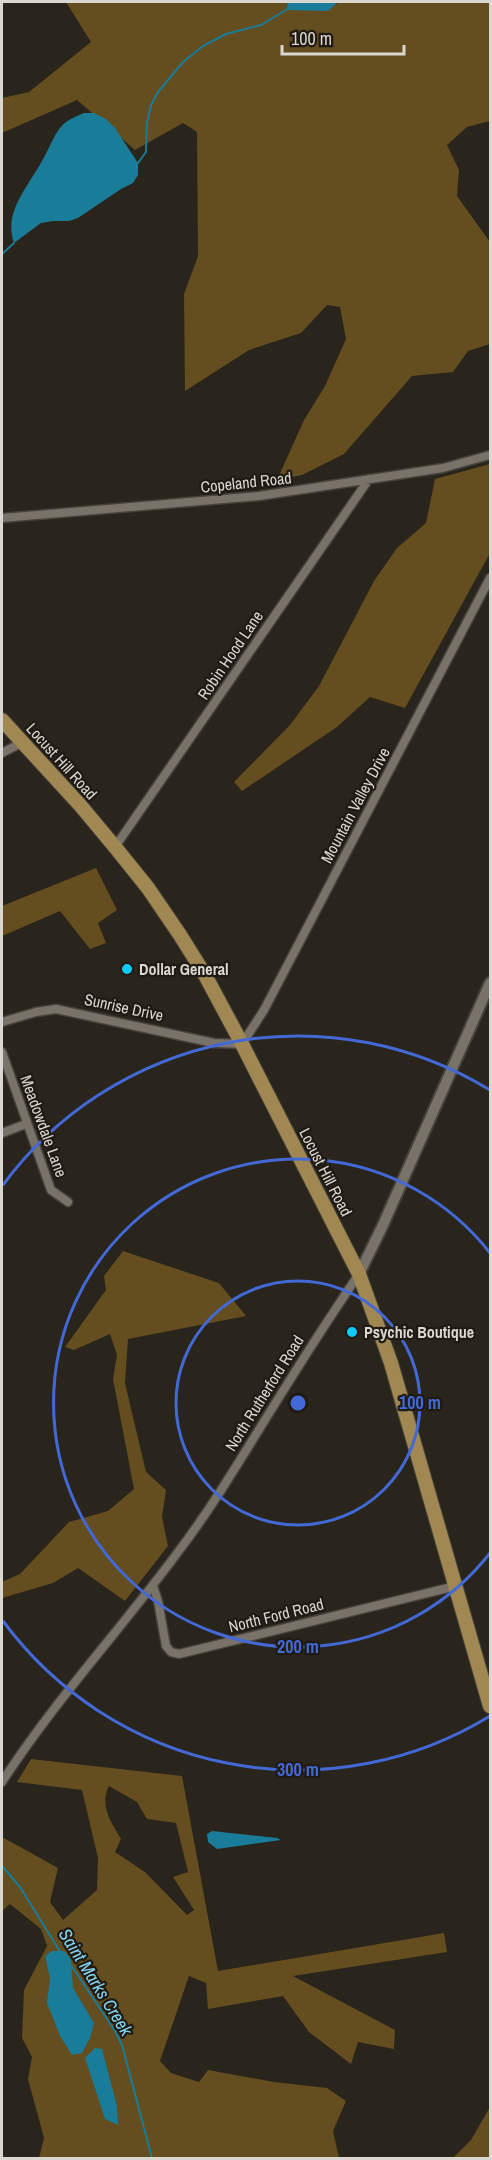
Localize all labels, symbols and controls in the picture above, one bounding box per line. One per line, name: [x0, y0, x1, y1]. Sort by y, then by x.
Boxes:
scale bar: [282, 18, 404, 56]
text: 100 m: [291, 26, 332, 51]
street label: Copeland Road: [200, 466, 292, 498]
street label: Robin Hood Lane: [192, 606, 268, 704]
street label: Locust Hill Road: [22, 718, 102, 804]
street label: Mountain Valley Drive: [315, 743, 395, 867]
place label: Dollar General: [139, 958, 229, 980]
marker: Dollar General: [120, 962, 134, 976]
street label: Sunrise Drive: [82, 988, 166, 1026]
street label: Meadowdale Lane: [15, 1072, 73, 1180]
street label: Locust Hill Road: [294, 1124, 358, 1220]
place label: Psychic Boutique: [364, 1321, 474, 1343]
marker: Psychic Boutique: [345, 1325, 359, 1339]
street label: North Rutherford Road: [220, 1331, 308, 1455]
text: 100 m: [399, 1390, 441, 1415]
centre of rings: [288, 1393, 308, 1413]
street label: North Ford Road: [226, 1593, 326, 1637]
text: 200 m: [277, 1634, 319, 1659]
text: 300 m: [277, 1757, 319, 1782]
water label: Saint Marks Creek: [53, 1924, 139, 2041]

